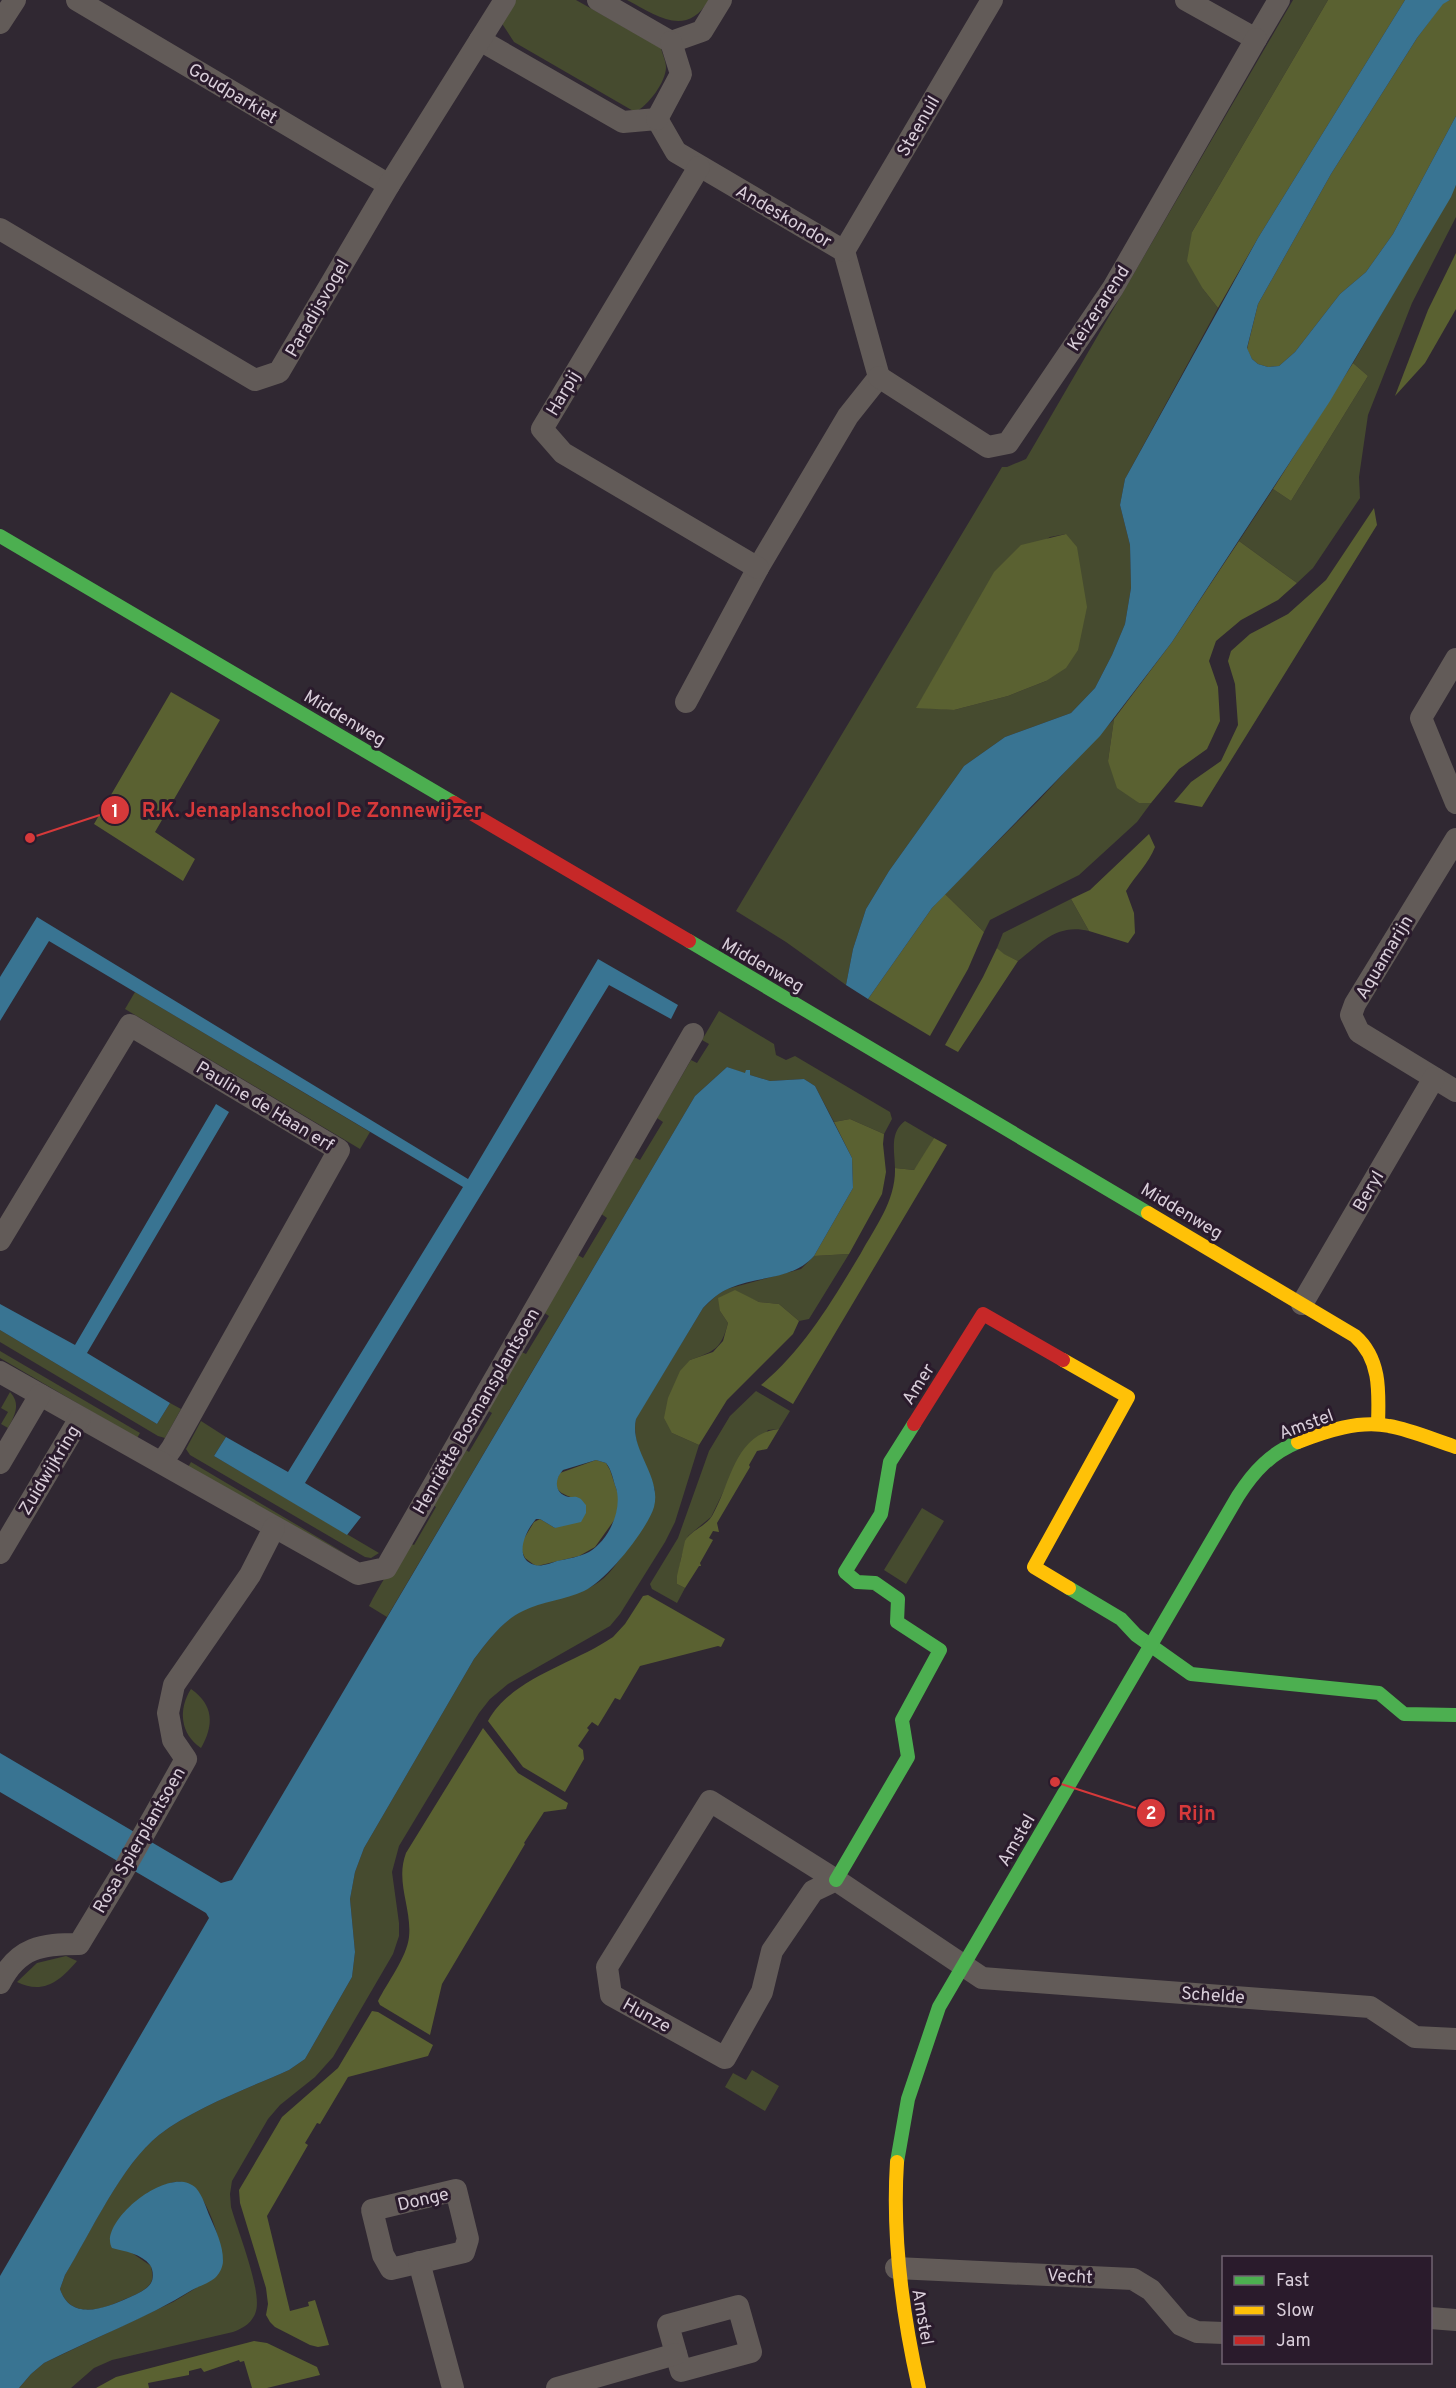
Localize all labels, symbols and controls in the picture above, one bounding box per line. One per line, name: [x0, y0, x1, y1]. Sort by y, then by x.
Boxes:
street label: Goudparkiet: [183, 59, 281, 130]
street label: Steenuil: [893, 92, 946, 161]
street label: Andeskondor: [731, 181, 835, 254]
street label: Paradijsvogel: [281, 256, 355, 362]
street label: Keizerarend: [1063, 262, 1136, 356]
street label: Harpij: [542, 367, 587, 420]
street label: Middenweg: [299, 686, 390, 753]
callout: R.K. Jenaplanschool De Zonnewijzer: [100, 791, 494, 829]
text: R.K. Jenaplanschool De Zonnewijzer: [142, 799, 483, 825]
text: 1: [111, 801, 119, 824]
street label: Aquamarijn: [1351, 912, 1419, 1004]
street label: Middenweg: [717, 933, 808, 999]
street label: Pauline de Haan erf: [191, 1057, 337, 1158]
street label: Beryl: [1349, 1167, 1390, 1216]
street label: Middenweg: [1136, 1179, 1227, 1246]
street label: Henriëtte Bosmansplantsoen: [409, 1304, 546, 1519]
street label: Amer: [898, 1360, 941, 1410]
street label: Amstel: [1276, 1405, 1337, 1446]
street label: Zuidwijkring: [14, 1422, 86, 1520]
street label: Rosa Spierplantsoen: [89, 1763, 192, 1918]
callout: Rijn: [1136, 1794, 1228, 1832]
text: Rijn: [1178, 1802, 1216, 1828]
text: 2: [1145, 1803, 1157, 1826]
street label: Amstel: [993, 1810, 1041, 1871]
street label: Schelde: [1180, 1983, 1246, 2010]
street label: Hunze: [618, 1994, 674, 2039]
street label: Donge: [395, 2183, 451, 2218]
legend: [1222, 2256, 1432, 2364]
street label: Vecht: [1046, 2265, 1093, 2290]
text: Fast: [1276, 2270, 1309, 2293]
street label: Amstel: [905, 2287, 938, 2347]
text: Slow: [1276, 2300, 1314, 2323]
text: Jam: [1276, 2330, 1311, 2353]

